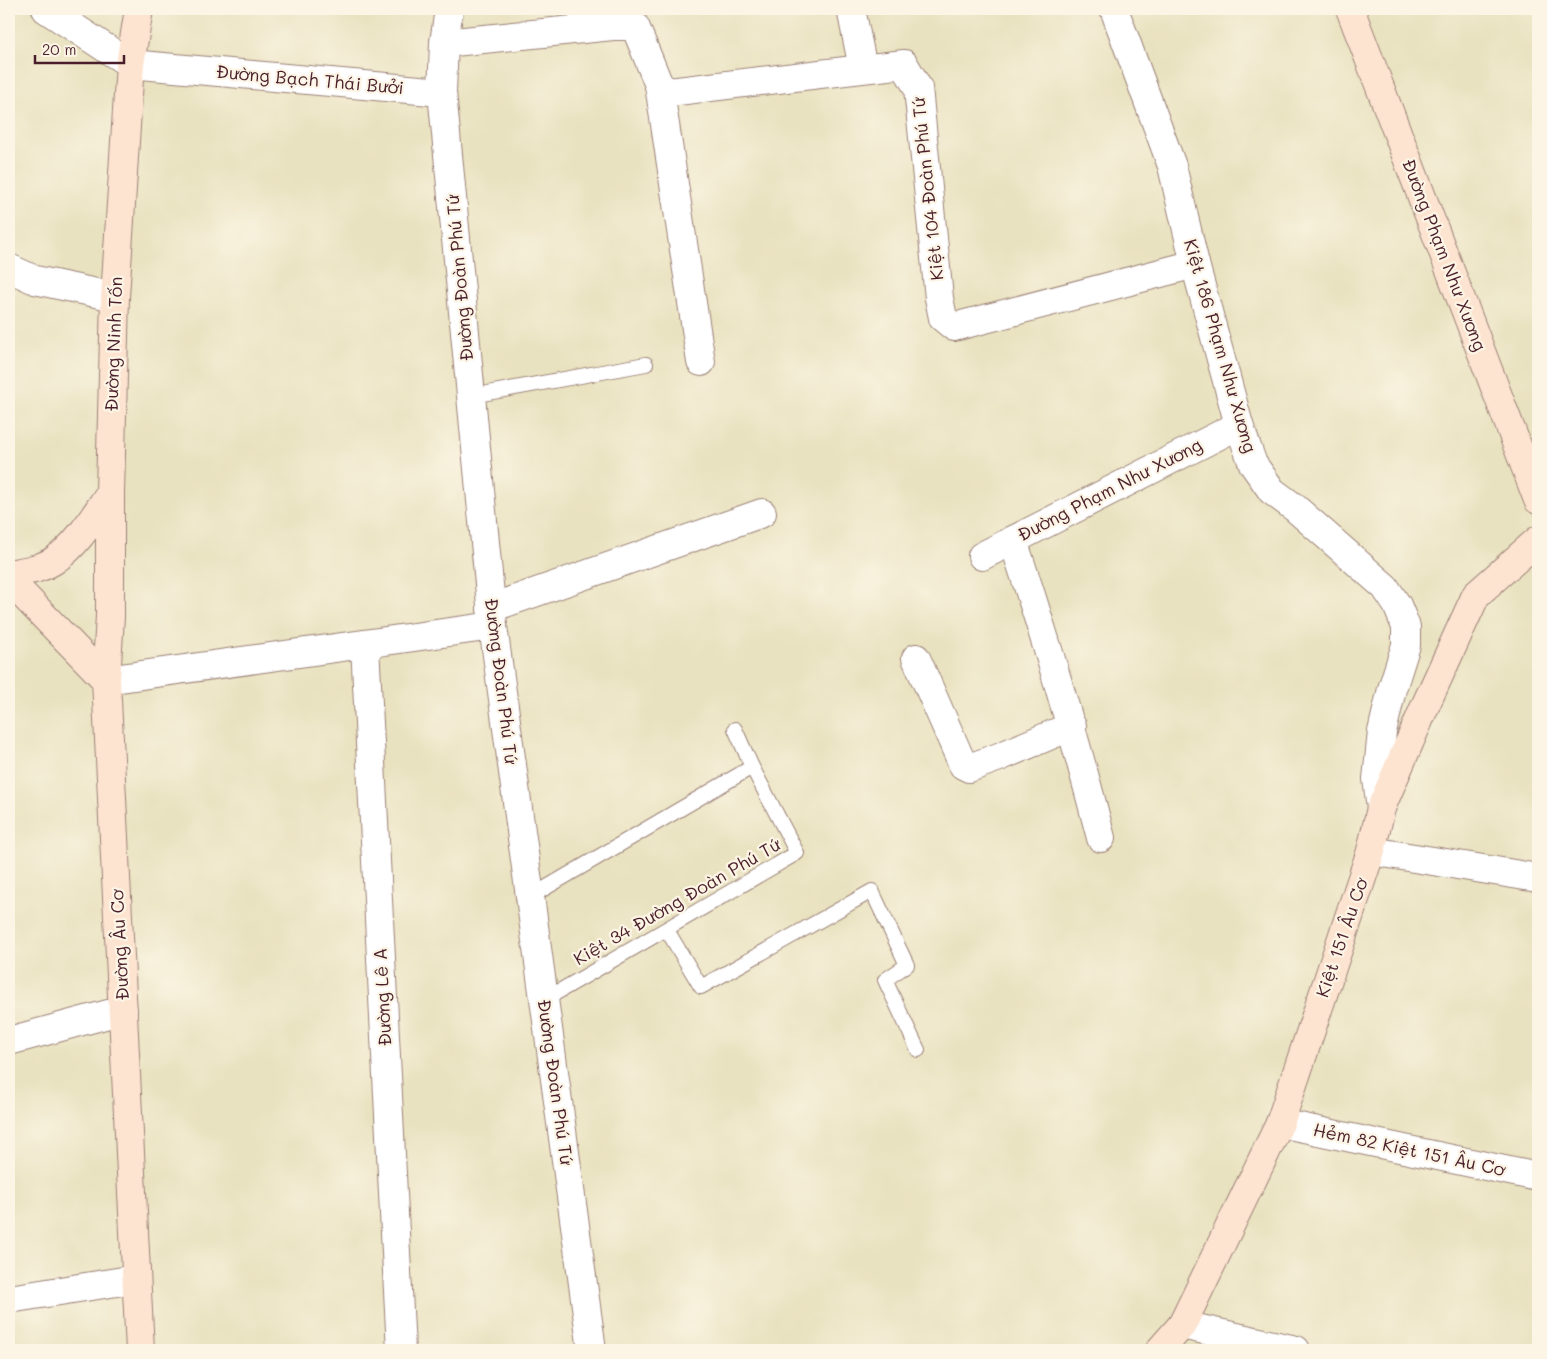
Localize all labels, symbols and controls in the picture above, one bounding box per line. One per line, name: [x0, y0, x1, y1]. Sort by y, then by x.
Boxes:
scale bar: [35, 32, 124, 64]
text: 20 m: [42, 39, 76, 59]
street label: Đường Bạch Thái Bưởi: [215, 59, 405, 99]
street label: Kiệt 104 Đoàn Phú Tứ: [905, 95, 949, 282]
street label: Đường Phạm Như Xương: [1397, 155, 1493, 354]
street label: Đường Đoàn Phú Tứ: [440, 193, 478, 362]
street label: Kiệt 186 Phạm Như Xương: [1179, 236, 1263, 455]
street label: Đường Ninh Tốn: [99, 276, 127, 412]
street label: Đường Phạm Như Xương: [1013, 432, 1206, 546]
street label: Đường Đoàn Phú Tứ: [480, 597, 524, 766]
street label: Kiệt 34 Đường Đoàn Phú Tứ: [569, 831, 785, 970]
street label: Kiệt 151 Âu Cơ: [1309, 874, 1373, 1000]
street label: Đường Âu Cơ: [104, 888, 134, 1001]
street label: Đường Lê A: [367, 947, 397, 1047]
street label: Đường Đoàn Phú Tứ: [532, 998, 580, 1167]
street label: Hẻm 82 Kiệt 151 Âu Cơ: [1311, 1117, 1508, 1181]

